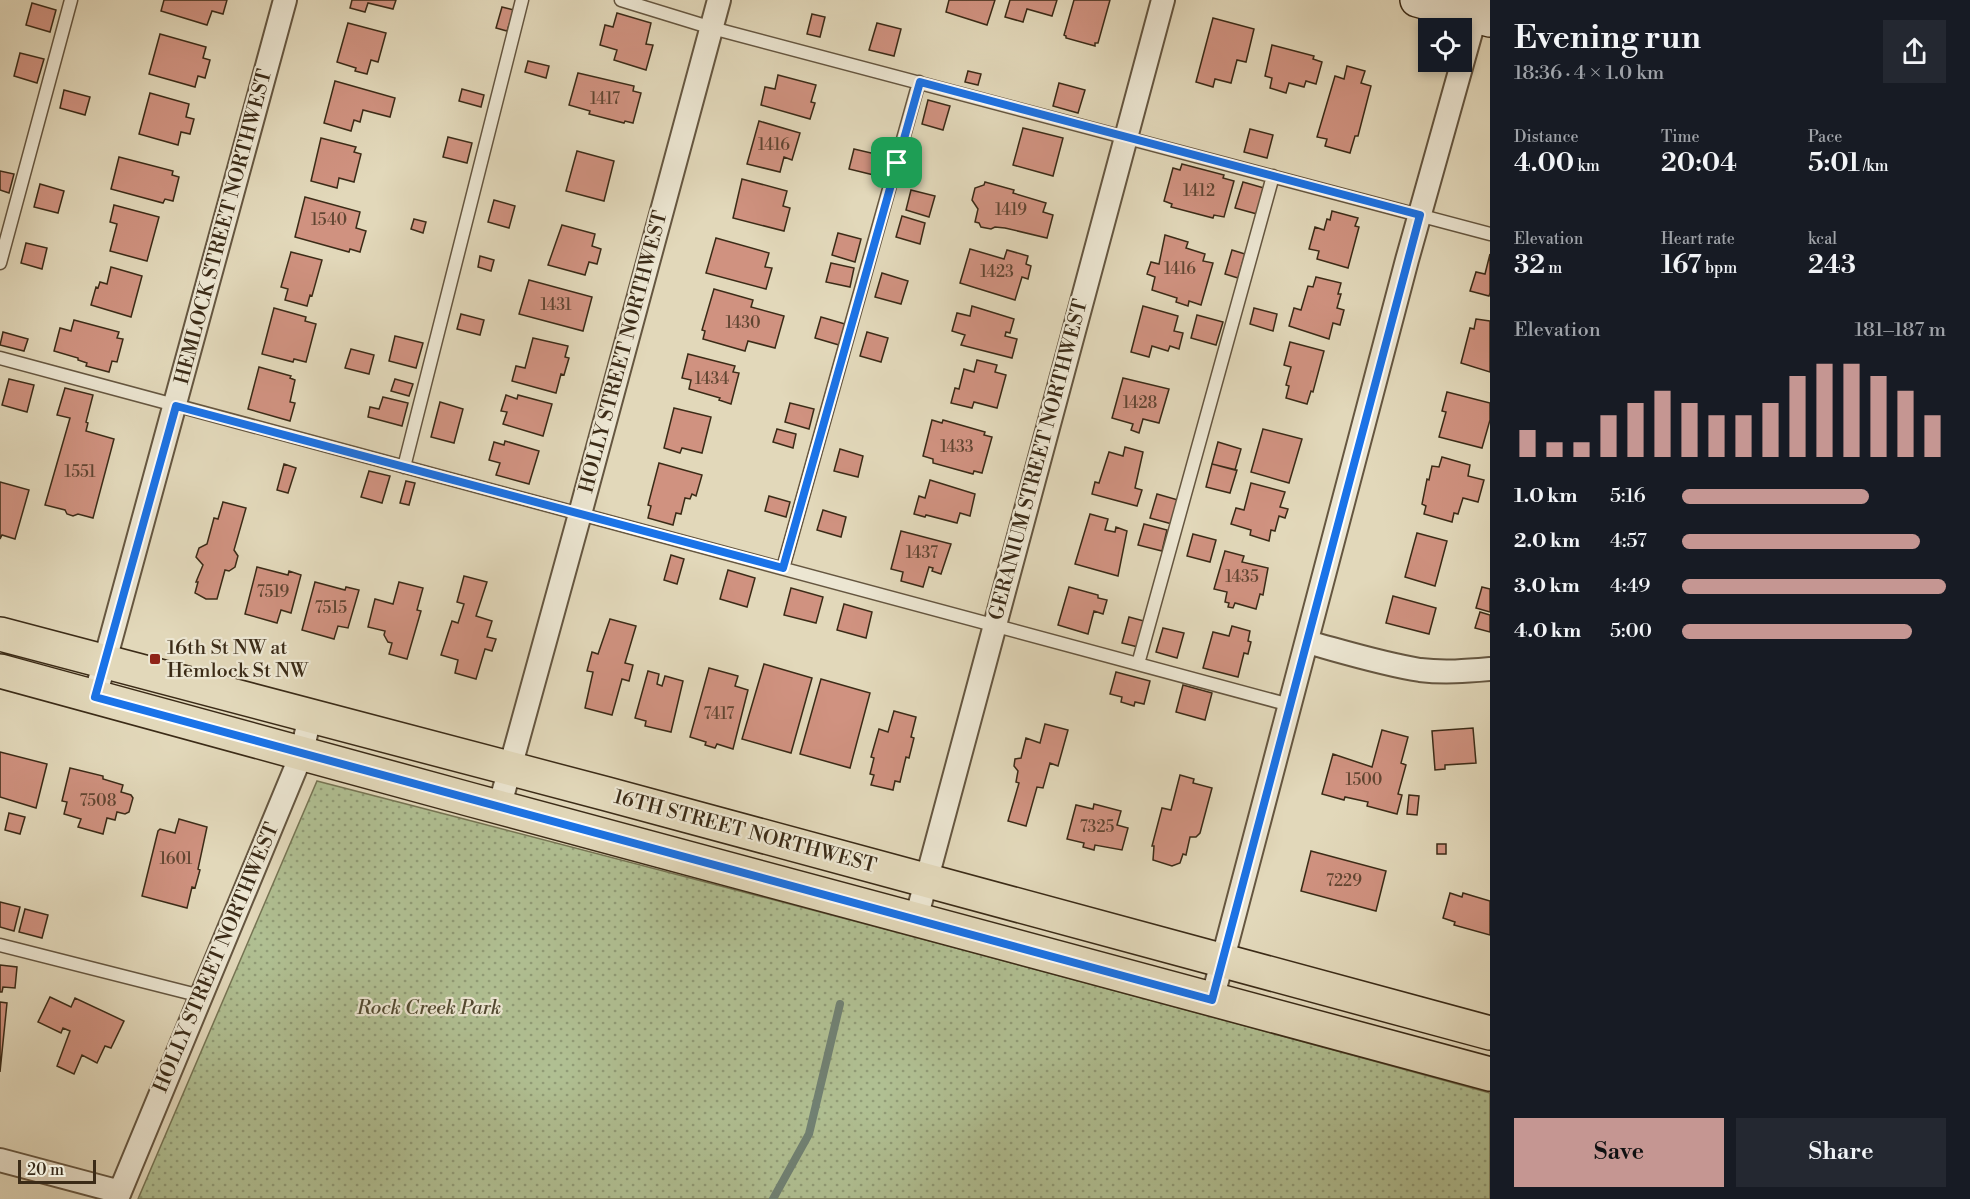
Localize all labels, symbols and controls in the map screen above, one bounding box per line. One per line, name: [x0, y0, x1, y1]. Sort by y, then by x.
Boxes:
map controls: [1418, 18, 1472, 72]
button: locate: [1418, 18, 1472, 72]
text: Evening run: [1514, 18, 1701, 59]
button: share: [1883, 20, 1946, 83]
text: 18:36 · 4 × 1.0 km: [1514, 61, 1664, 86]
street label: HEMLOCK STREET NORTHWEST: [170, 67, 278, 387]
house number: 1417: [590, 89, 620, 109]
text: Distance: [1514, 127, 1579, 147]
text: Time: [1661, 127, 1700, 147]
text: Pace: [1808, 127, 1842, 147]
house number: 1416: [758, 135, 790, 155]
pin: [871, 137, 922, 188]
icon: arrive: [880, 146, 913, 179]
text: 4.00: [1514, 147, 1574, 179]
text: 20:04: [1661, 147, 1737, 179]
text: 5:01: [1808, 147, 1860, 179]
text: km: [1574, 156, 1600, 176]
text: /km: [1860, 156, 1889, 176]
house number: 1412: [1183, 181, 1215, 201]
house number: 1419: [995, 200, 1027, 220]
street label: HOLLY STREET NORTHWEST: [574, 208, 674, 496]
house number: 1540: [311, 210, 347, 230]
text: Elevation: [1514, 229, 1583, 249]
text: Heart rate: [1661, 229, 1735, 249]
text: kcal: [1808, 229, 1837, 249]
text: 32: [1514, 249, 1545, 281]
text: 167: [1661, 249, 1702, 281]
text: 243: [1808, 249, 1856, 281]
text: m: [1545, 258, 1562, 278]
text: bpm: [1702, 258, 1737, 278]
house number: 1416: [1164, 259, 1196, 279]
house number: 1423: [980, 262, 1014, 282]
house number: 1431: [540, 295, 572, 315]
street label: GERANIUM STREET NORTHWEST: [984, 297, 1094, 623]
house number: 1430: [725, 313, 761, 333]
text: Elevation: [1514, 318, 1601, 343]
text: 181–187 m: [1855, 318, 1946, 343]
house number: 1434: [695, 369, 730, 389]
house number: 1428: [1123, 393, 1158, 413]
house number: 1433: [940, 437, 974, 457]
house number: 1551: [64, 462, 96, 482]
text: 1.0 km: [1514, 484, 1578, 509]
text: 5:16: [1610, 484, 1646, 509]
text: 2.0 km: [1514, 529, 1580, 554]
text: 4:57: [1610, 529, 1647, 554]
house number: 1437: [906, 543, 938, 563]
house number: 1435: [1225, 567, 1259, 587]
text: 3.0 km: [1514, 574, 1580, 599]
text: 4:49: [1610, 574, 1650, 599]
house number: 7519: [257, 582, 290, 602]
house number: 7515: [315, 598, 347, 618]
text: 4.0 km: [1514, 619, 1581, 644]
text: 5:00: [1610, 619, 1652, 644]
place label: 16th St NW at Hemlock St NW: [167, 636, 309, 684]
marker: 16th St NW at Hemlock St NW: [148, 652, 162, 666]
house number: 7417: [704, 704, 734, 724]
house number: 1500: [1346, 770, 1382, 790]
street label: 16TH STREET NORTHWEST: [611, 785, 879, 879]
house number: 7508: [80, 791, 117, 811]
house number: 7325: [1080, 817, 1115, 837]
street label: HOLLY STREET NORTHWEST: [149, 819, 285, 1097]
house number: 1601: [159, 849, 193, 869]
house number: 7229: [1326, 871, 1362, 891]
park label: Rock Creek Park: [356, 996, 501, 1021]
button: Save: [1514, 1118, 1724, 1187]
button: Share: [1736, 1118, 1946, 1187]
scale bar: [18, 1157, 96, 1184]
text: 20 m: [27, 1160, 64, 1180]

